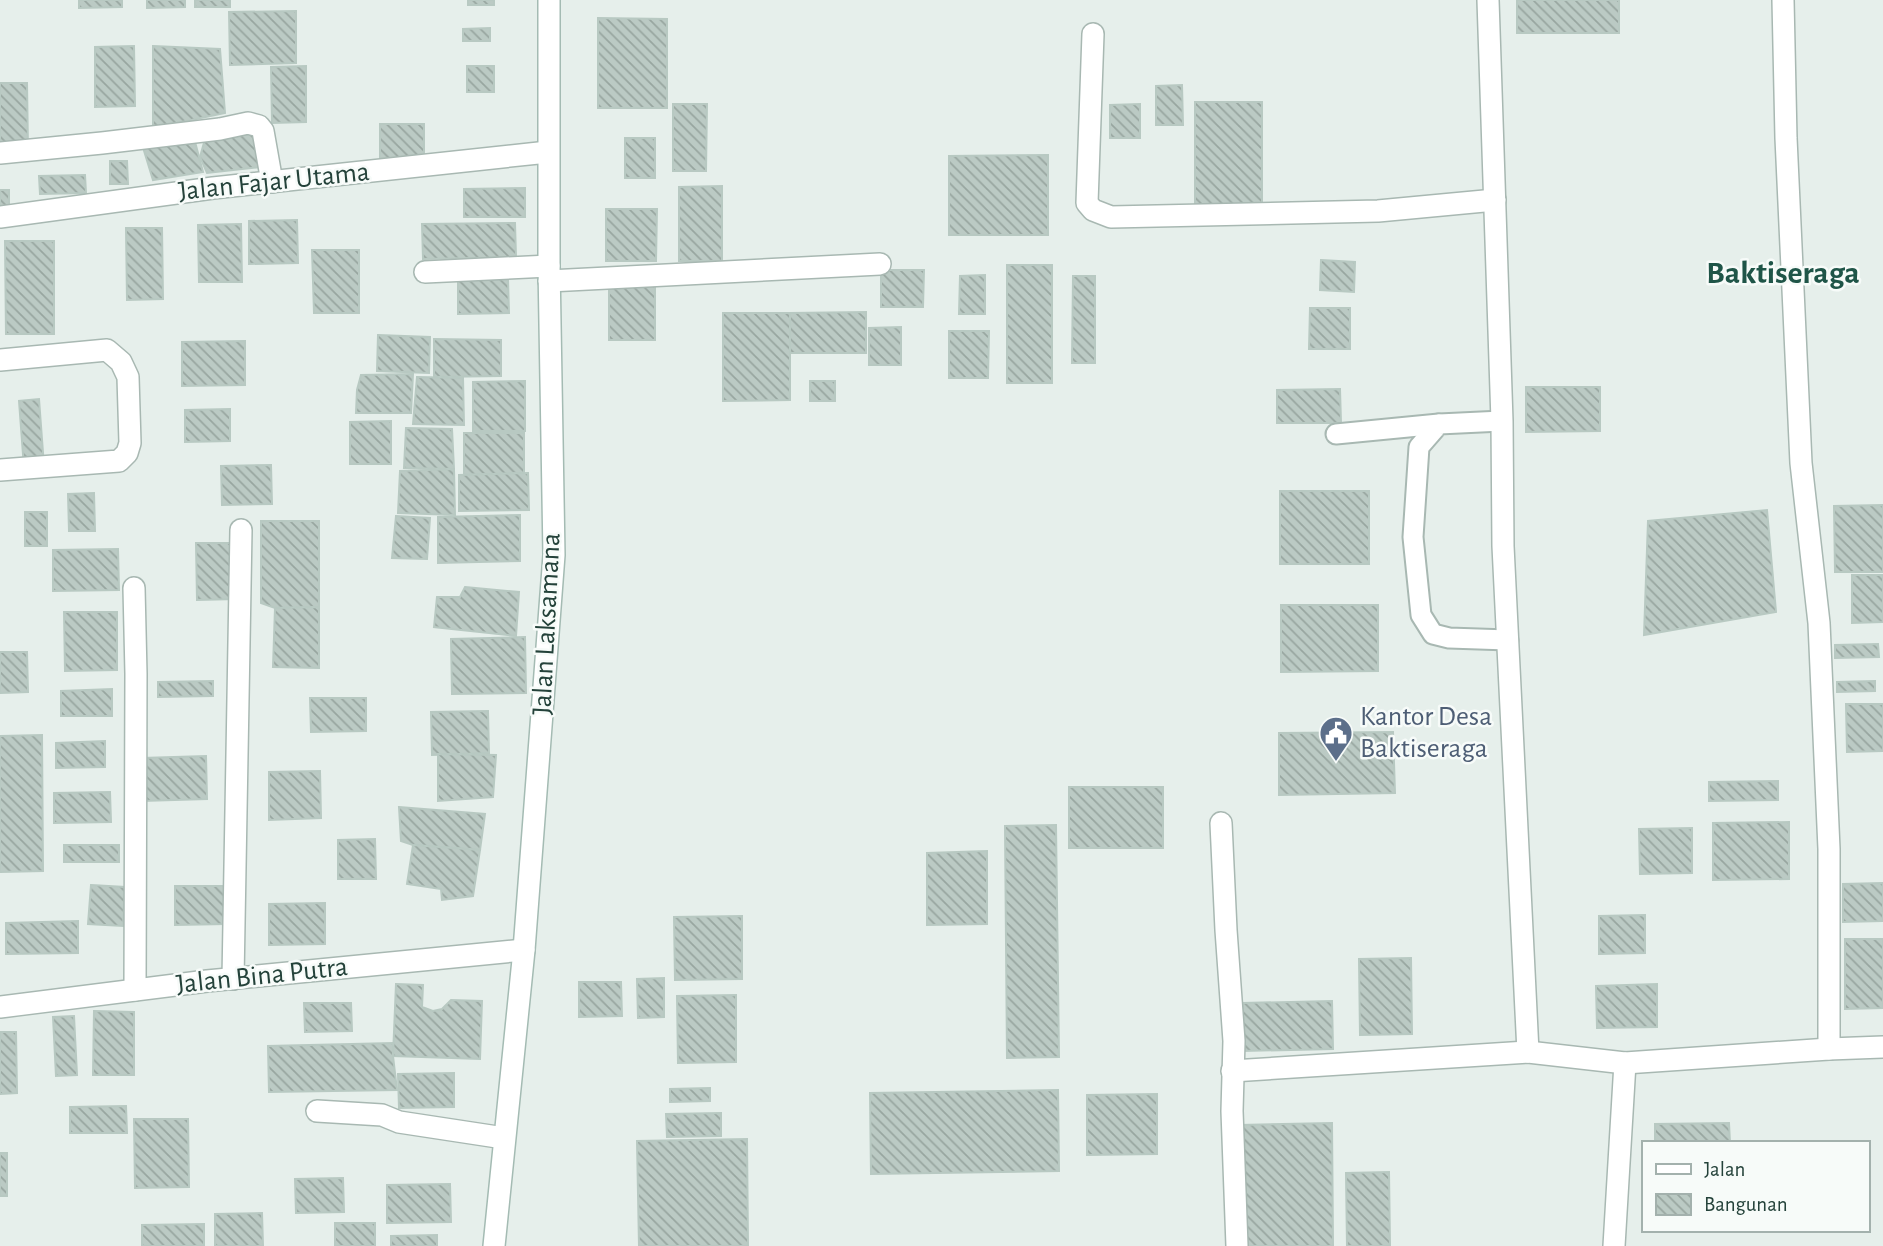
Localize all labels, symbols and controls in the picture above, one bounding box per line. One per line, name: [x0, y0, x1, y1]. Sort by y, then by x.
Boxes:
street label: Jalan Fajar Utama: [177, 158, 371, 206]
district label: Baktiseraga: [1706, 257, 1860, 289]
street label: Jalan Laksamana: [528, 532, 566, 716]
place label: Kantor Desa Baktiseraga: [1360, 703, 1492, 763]
public building icon: Kantor Desa Baktiseraga: [1317, 714, 1355, 763]
street label: Jalan Bina Putra: [175, 953, 349, 999]
legend: [1642, 1141, 1869, 1232]
text: Jalan: [1704, 1159, 1745, 1180]
text: Bangunan: [1704, 1194, 1788, 1215]

